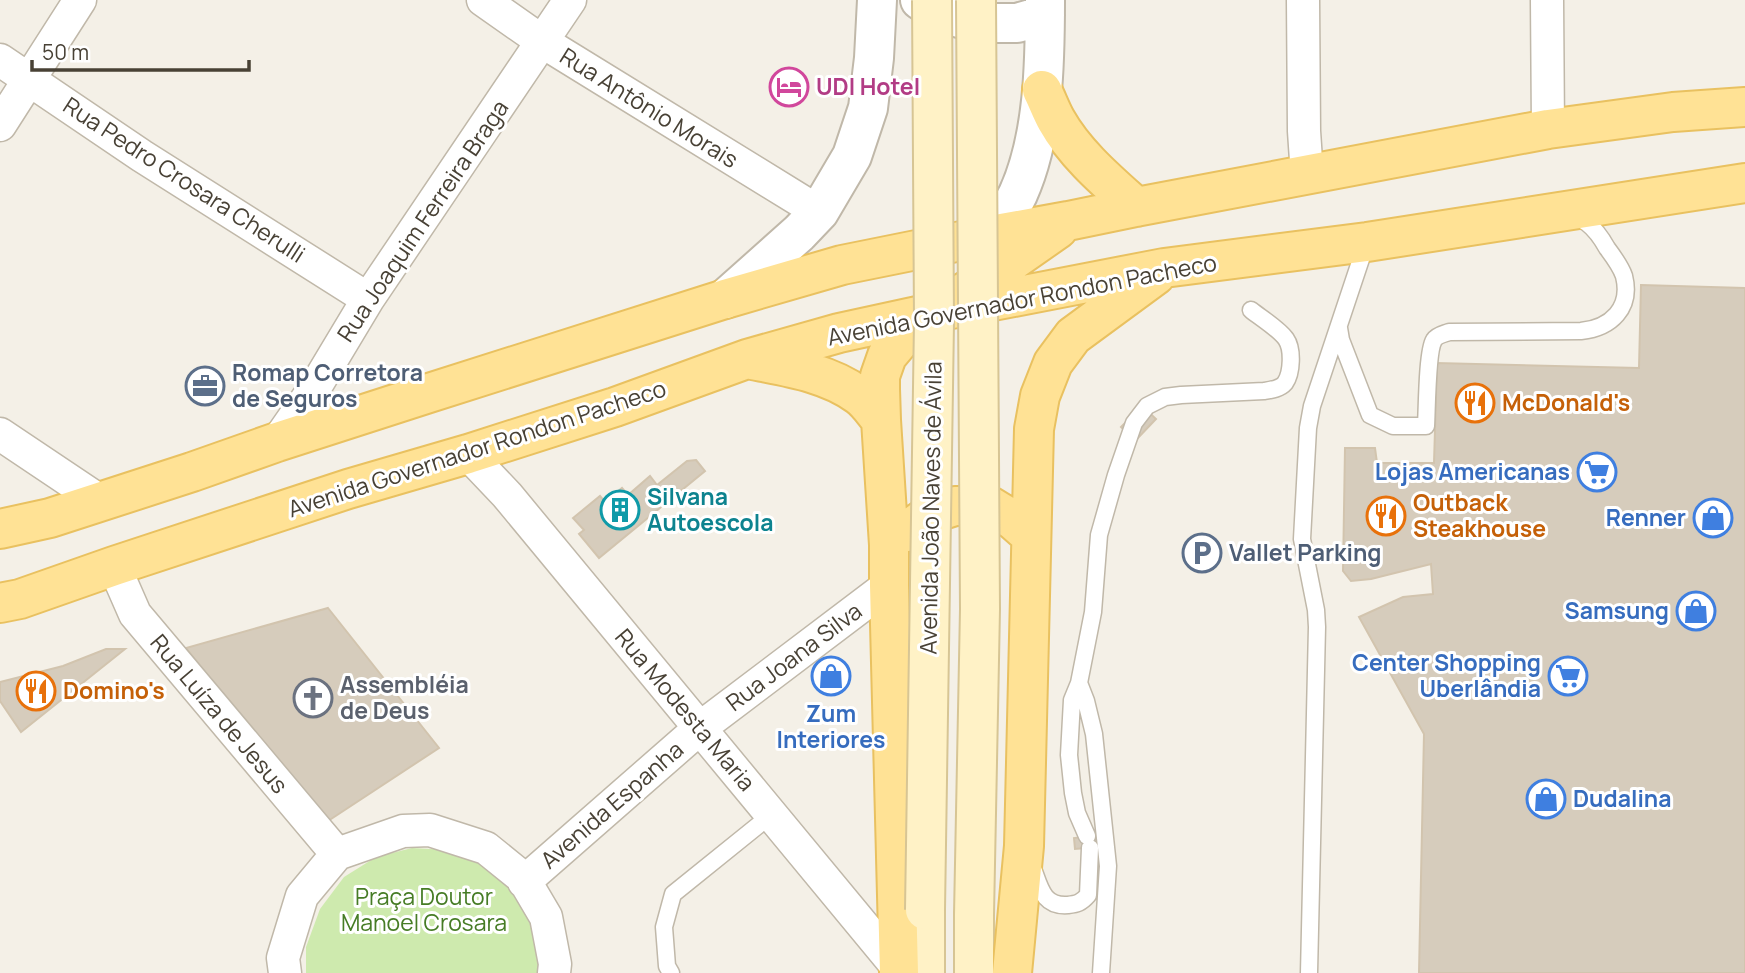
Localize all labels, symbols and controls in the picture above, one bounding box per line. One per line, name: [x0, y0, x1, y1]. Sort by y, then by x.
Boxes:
scale bar: [32, 28, 248, 72]
text: 50 m: [42, 38, 89, 66]
street label: Rua Antônio Morais: [554, 39, 745, 175]
hotel icon: UDI Hotel: [768, 66, 810, 108]
place label: UDI Hotel: [816, 70, 920, 102]
street label: Rua Pedro Crosara Cherulli: [57, 89, 312, 269]
street label: Rua Joaquim Ferreira Braga: [329, 93, 515, 348]
street label: Avenida Governador Rondon Pacheco: [824, 246, 1219, 353]
place label: Romap Corretora de Seguros: [232, 356, 423, 414]
street label: Avenida João Naves de Ávila: [911, 361, 949, 655]
office icon: Romap Corretora de Seguros: [184, 365, 226, 407]
street label: Avenida Governador Rondon Pacheco: [283, 372, 670, 524]
restaurant icon: McDonald's: [1454, 382, 1496, 424]
place label: McDonald's: [1502, 386, 1630, 418]
supermarket icon: Lojas Americanas: [1576, 451, 1618, 493]
place label: Lojas Americanas: [1375, 455, 1570, 487]
place label: Silvana Autoescola: [647, 480, 773, 538]
place label: Outback Steakhouse: [1413, 486, 1546, 544]
building icon: Silvana Autoescola: [599, 489, 641, 531]
restaurant icon: Outback Steakhouse: [1365, 495, 1407, 537]
shop icon: Renner: [1692, 497, 1734, 539]
place label: Renner: [1606, 501, 1686, 533]
parking icon: Vallet Parking: [1181, 532, 1223, 574]
place label: Vallet Parking: [1229, 536, 1381, 568]
shop icon: Samsung: [1675, 590, 1717, 632]
place label: Samsung: [1565, 594, 1669, 626]
street label: Rua Joana Silva: [719, 595, 868, 718]
street label: Rua Modesta Maria: [608, 621, 763, 797]
street label: Rua Luíza de Jesus: [144, 627, 296, 800]
place label: Center Shopping Uberlândia: [1352, 646, 1541, 704]
shop icon: Zum Interiores: [810, 655, 852, 697]
supermarket icon: Center Shopping Uberlândia: [1547, 655, 1589, 697]
place label: Assembléia de Deus: [340, 668, 469, 726]
restaurant icon: Domino's: [15, 670, 57, 712]
place label: Domino's: [63, 674, 165, 706]
church icon: Assembléia de Deus: [292, 677, 334, 719]
place label: Zum Interiores: [776, 697, 886, 755]
street label: Avenida Espanha: [533, 733, 690, 875]
shop icon: Dudalina: [1525, 778, 1567, 820]
place label: Dudalina: [1573, 782, 1671, 814]
park label: Praça Doutor Manoel Crosara: [341, 880, 507, 938]

